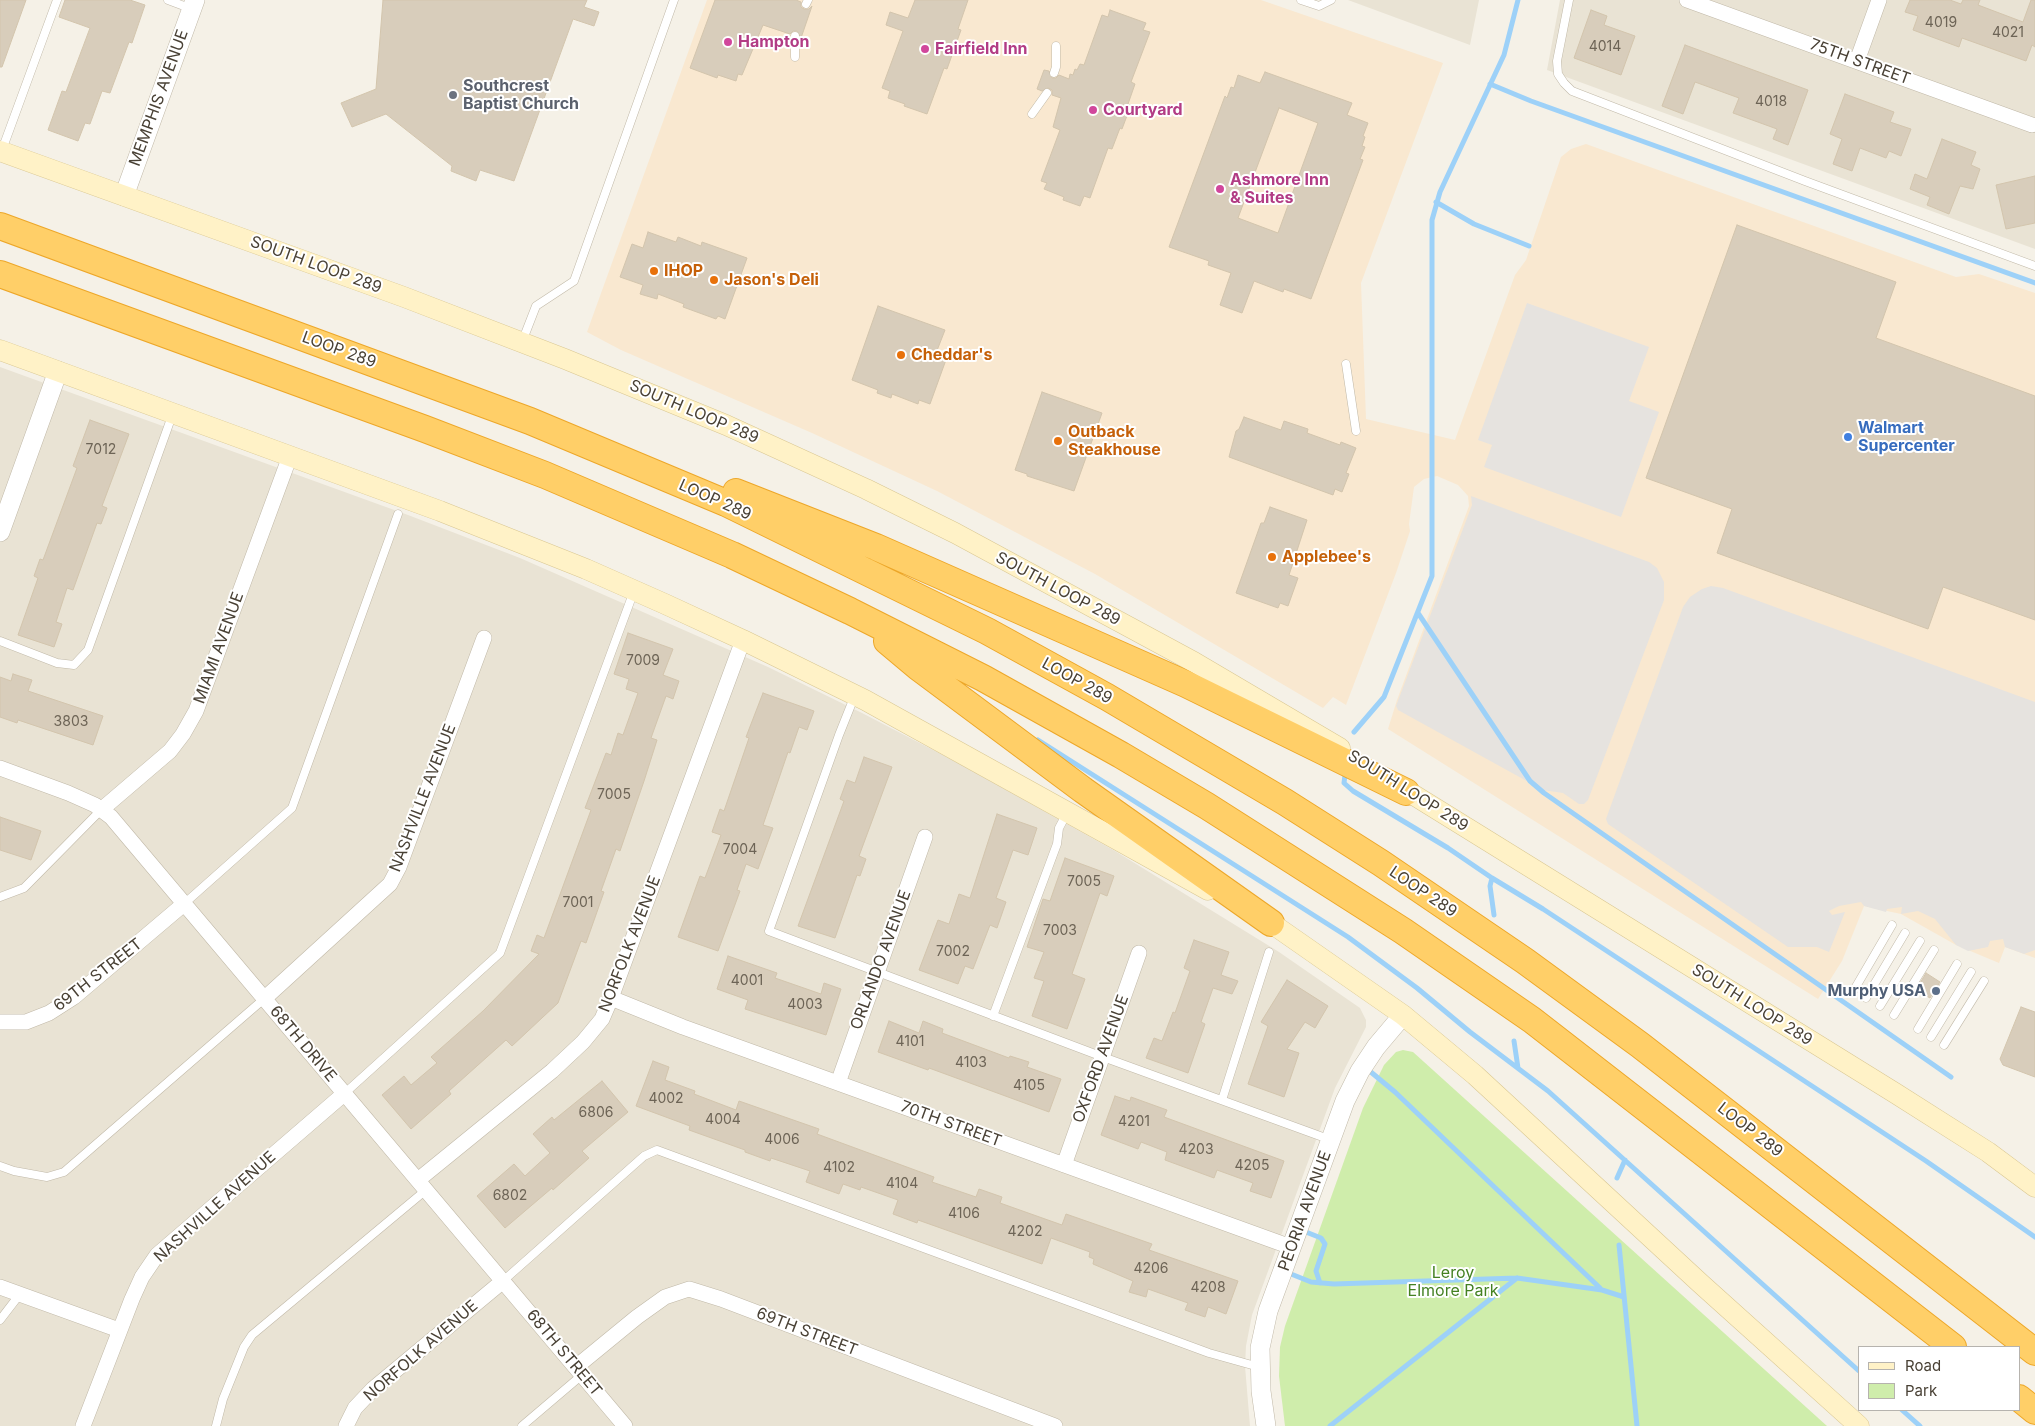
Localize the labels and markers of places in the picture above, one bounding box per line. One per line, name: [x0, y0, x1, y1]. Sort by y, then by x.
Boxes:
place label: Hampton: [738, 32, 809, 52]
marker: Hampton: [722, 36, 734, 48]
place label: Fairfield Inn: [935, 39, 1028, 59]
marker: Fairfield Inn: [919, 43, 931, 55]
place label: Southcrest Baptist Church: [463, 76, 579, 114]
marker: Southcrest Baptist Church: [447, 89, 459, 101]
place label: Courtyard: [1103, 100, 1183, 120]
marker: Courtyard: [1087, 104, 1099, 116]
place label: Ashmore Inn & Suites: [1230, 170, 1329, 208]
marker: Ashmore Inn & Suites: [1214, 183, 1226, 195]
place label: IHOP: [664, 261, 703, 281]
marker: IHOP: [648, 265, 660, 277]
place label: Jason's Deli: [724, 270, 819, 290]
marker: Jason's Deli: [708, 274, 720, 286]
place label: Cheddar's: [911, 345, 993, 365]
marker: Cheddar's: [895, 349, 907, 361]
place label: Walmart Supercenter: [1858, 418, 1955, 456]
place label: Outback Steakhouse: [1068, 422, 1161, 460]
marker: Walmart Supercenter: [1842, 431, 1854, 443]
marker: Outback Steakhouse: [1052, 435, 1064, 447]
place label: Applebee's: [1282, 547, 1371, 567]
marker: Applebee's: [1266, 551, 1278, 563]
place label: Murphy USA: [1827, 981, 1926, 1001]
marker: Murphy USA: [1930, 985, 1942, 997]

